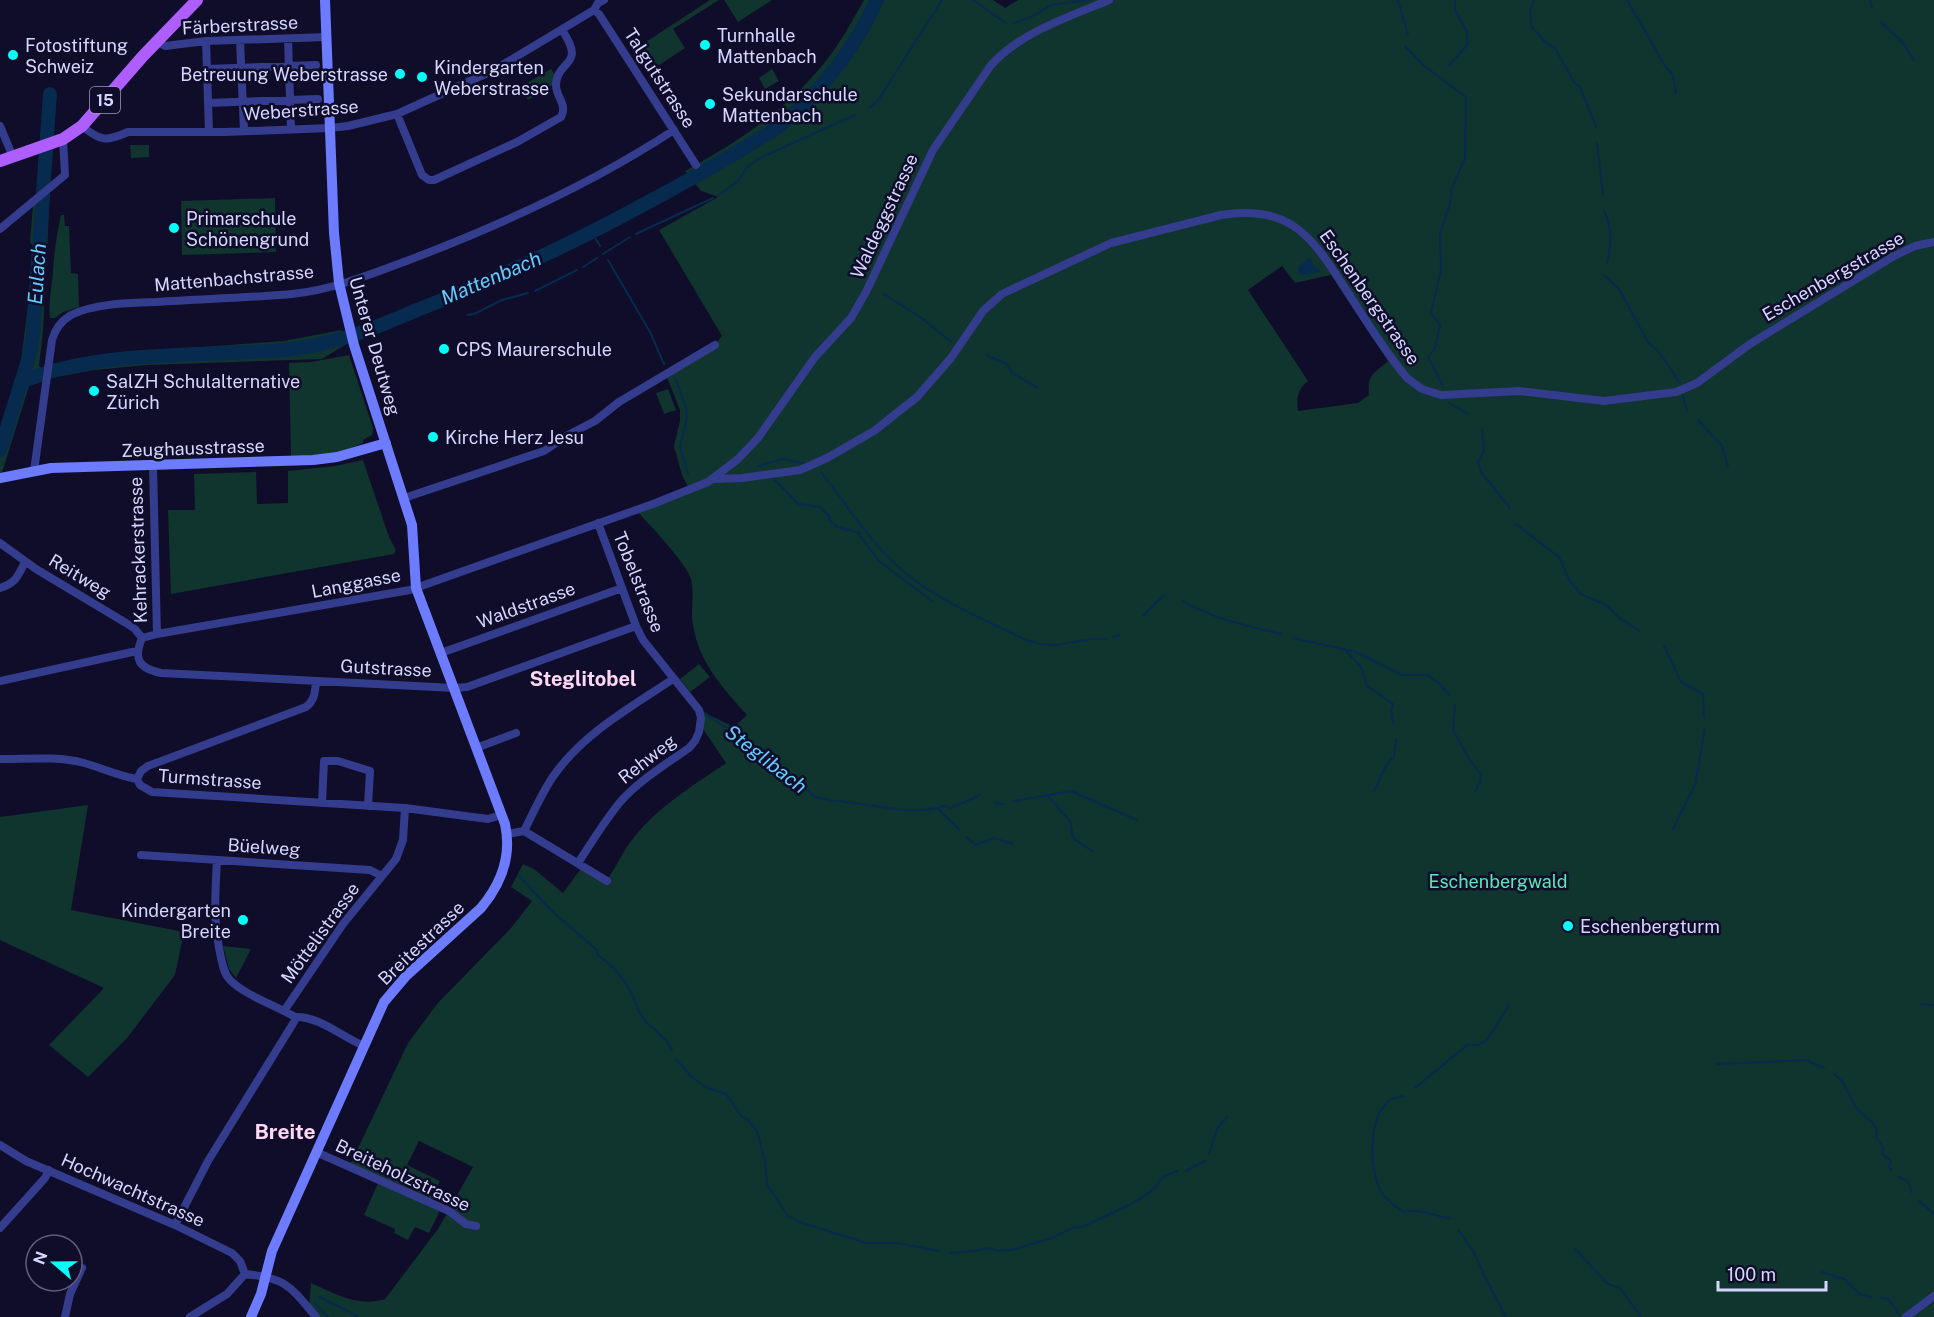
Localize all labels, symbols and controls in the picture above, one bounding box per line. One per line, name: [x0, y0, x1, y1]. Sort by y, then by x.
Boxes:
street label: Färberstrasse: [181, 11, 299, 39]
street label: Talgutstrasse: [620, 24, 700, 132]
place label: Turnhalle Mattenbach: [717, 25, 817, 67]
place label: Fotostiftung Schweiz: [25, 35, 128, 77]
marker: Turnhalle Mattenbach: [698, 38, 712, 52]
marker: Fotostiftung Schweiz: [6, 48, 20, 62]
place label: Kindergarten Weberstrasse: [434, 57, 549, 99]
place label: Betreuung Weberstrasse: [180, 64, 388, 85]
marker: Betreuung Weberstrasse: [393, 67, 407, 81]
marker: Kindergarten Weberstrasse: [415, 70, 429, 84]
place label: Sekundarschule Mattenbach: [722, 84, 858, 126]
road number: 15: [90, 87, 120, 113]
street label: Weberstrasse: [243, 96, 359, 124]
marker: Sekundarschule Mattenbach: [703, 97, 717, 111]
street label: Waldeggstrasse: [846, 150, 922, 282]
place label: Primarschule Schönengrund: [186, 208, 309, 250]
marker: Primarschule Schönengrund: [167, 221, 181, 235]
street label: Eschenbergstrasse: [1315, 225, 1425, 369]
street label: Eschenbergstrasse: [1758, 227, 1908, 325]
water label: Eulach: [23, 243, 51, 305]
water label: Mattenbach: [437, 246, 545, 310]
street label: Mattenbachstrasse: [153, 261, 315, 295]
street label: Unterer Deutweg: [345, 274, 405, 418]
place label: CPS Maurerschule: [456, 339, 612, 360]
marker: CPS Maurerschule: [437, 342, 451, 356]
place label: SalZH Schulalternative Zürich: [106, 371, 300, 413]
marker: SalZH Schulalternative Zürich: [87, 384, 101, 398]
place label: Kirche Herz Jesu: [445, 427, 584, 448]
marker: Kirche Herz Jesu: [426, 430, 440, 444]
street label: Zeughausstrasse: [121, 435, 265, 461]
street label: Kehrackerstrasse: [125, 476, 151, 624]
street label: Tobelstrasse: [609, 529, 669, 635]
street label: Reitweg: [45, 549, 115, 603]
street label: Langgasse: [310, 564, 402, 602]
street label: Waldstrasse: [474, 578, 578, 632]
street label: Gutstrasse: [340, 655, 432, 681]
district label: Steglitobel: [529, 667, 637, 691]
water label: Steglibach: [720, 720, 812, 798]
street label: Rehweg: [614, 730, 680, 788]
street label: Turmstrasse: [158, 765, 262, 793]
street label: Büelweg: [227, 834, 301, 860]
park label: Eschenbergwald: [1428, 871, 1568, 892]
street label: Möttelistrasse: [276, 879, 364, 987]
street label: Breitestrasse: [374, 897, 468, 989]
place label: Kindergarten Breite: [121, 900, 231, 942]
marker: Kindergarten Breite: [236, 913, 250, 927]
place label: Eschenbergturm: [1580, 916, 1720, 937]
marker: Eschenbergturm: [1561, 919, 1575, 933]
district label: Breite: [254, 1119, 316, 1144]
street label: Breiteholzstrasse: [332, 1135, 474, 1215]
street label: Hochwachtstrasse: [58, 1149, 208, 1231]
north arrow: [24, 1233, 84, 1293]
text: N: [29, 1249, 51, 1267]
scale bar: [1718, 1254, 1826, 1292]
text: 100 m: [1727, 1264, 1776, 1285]

